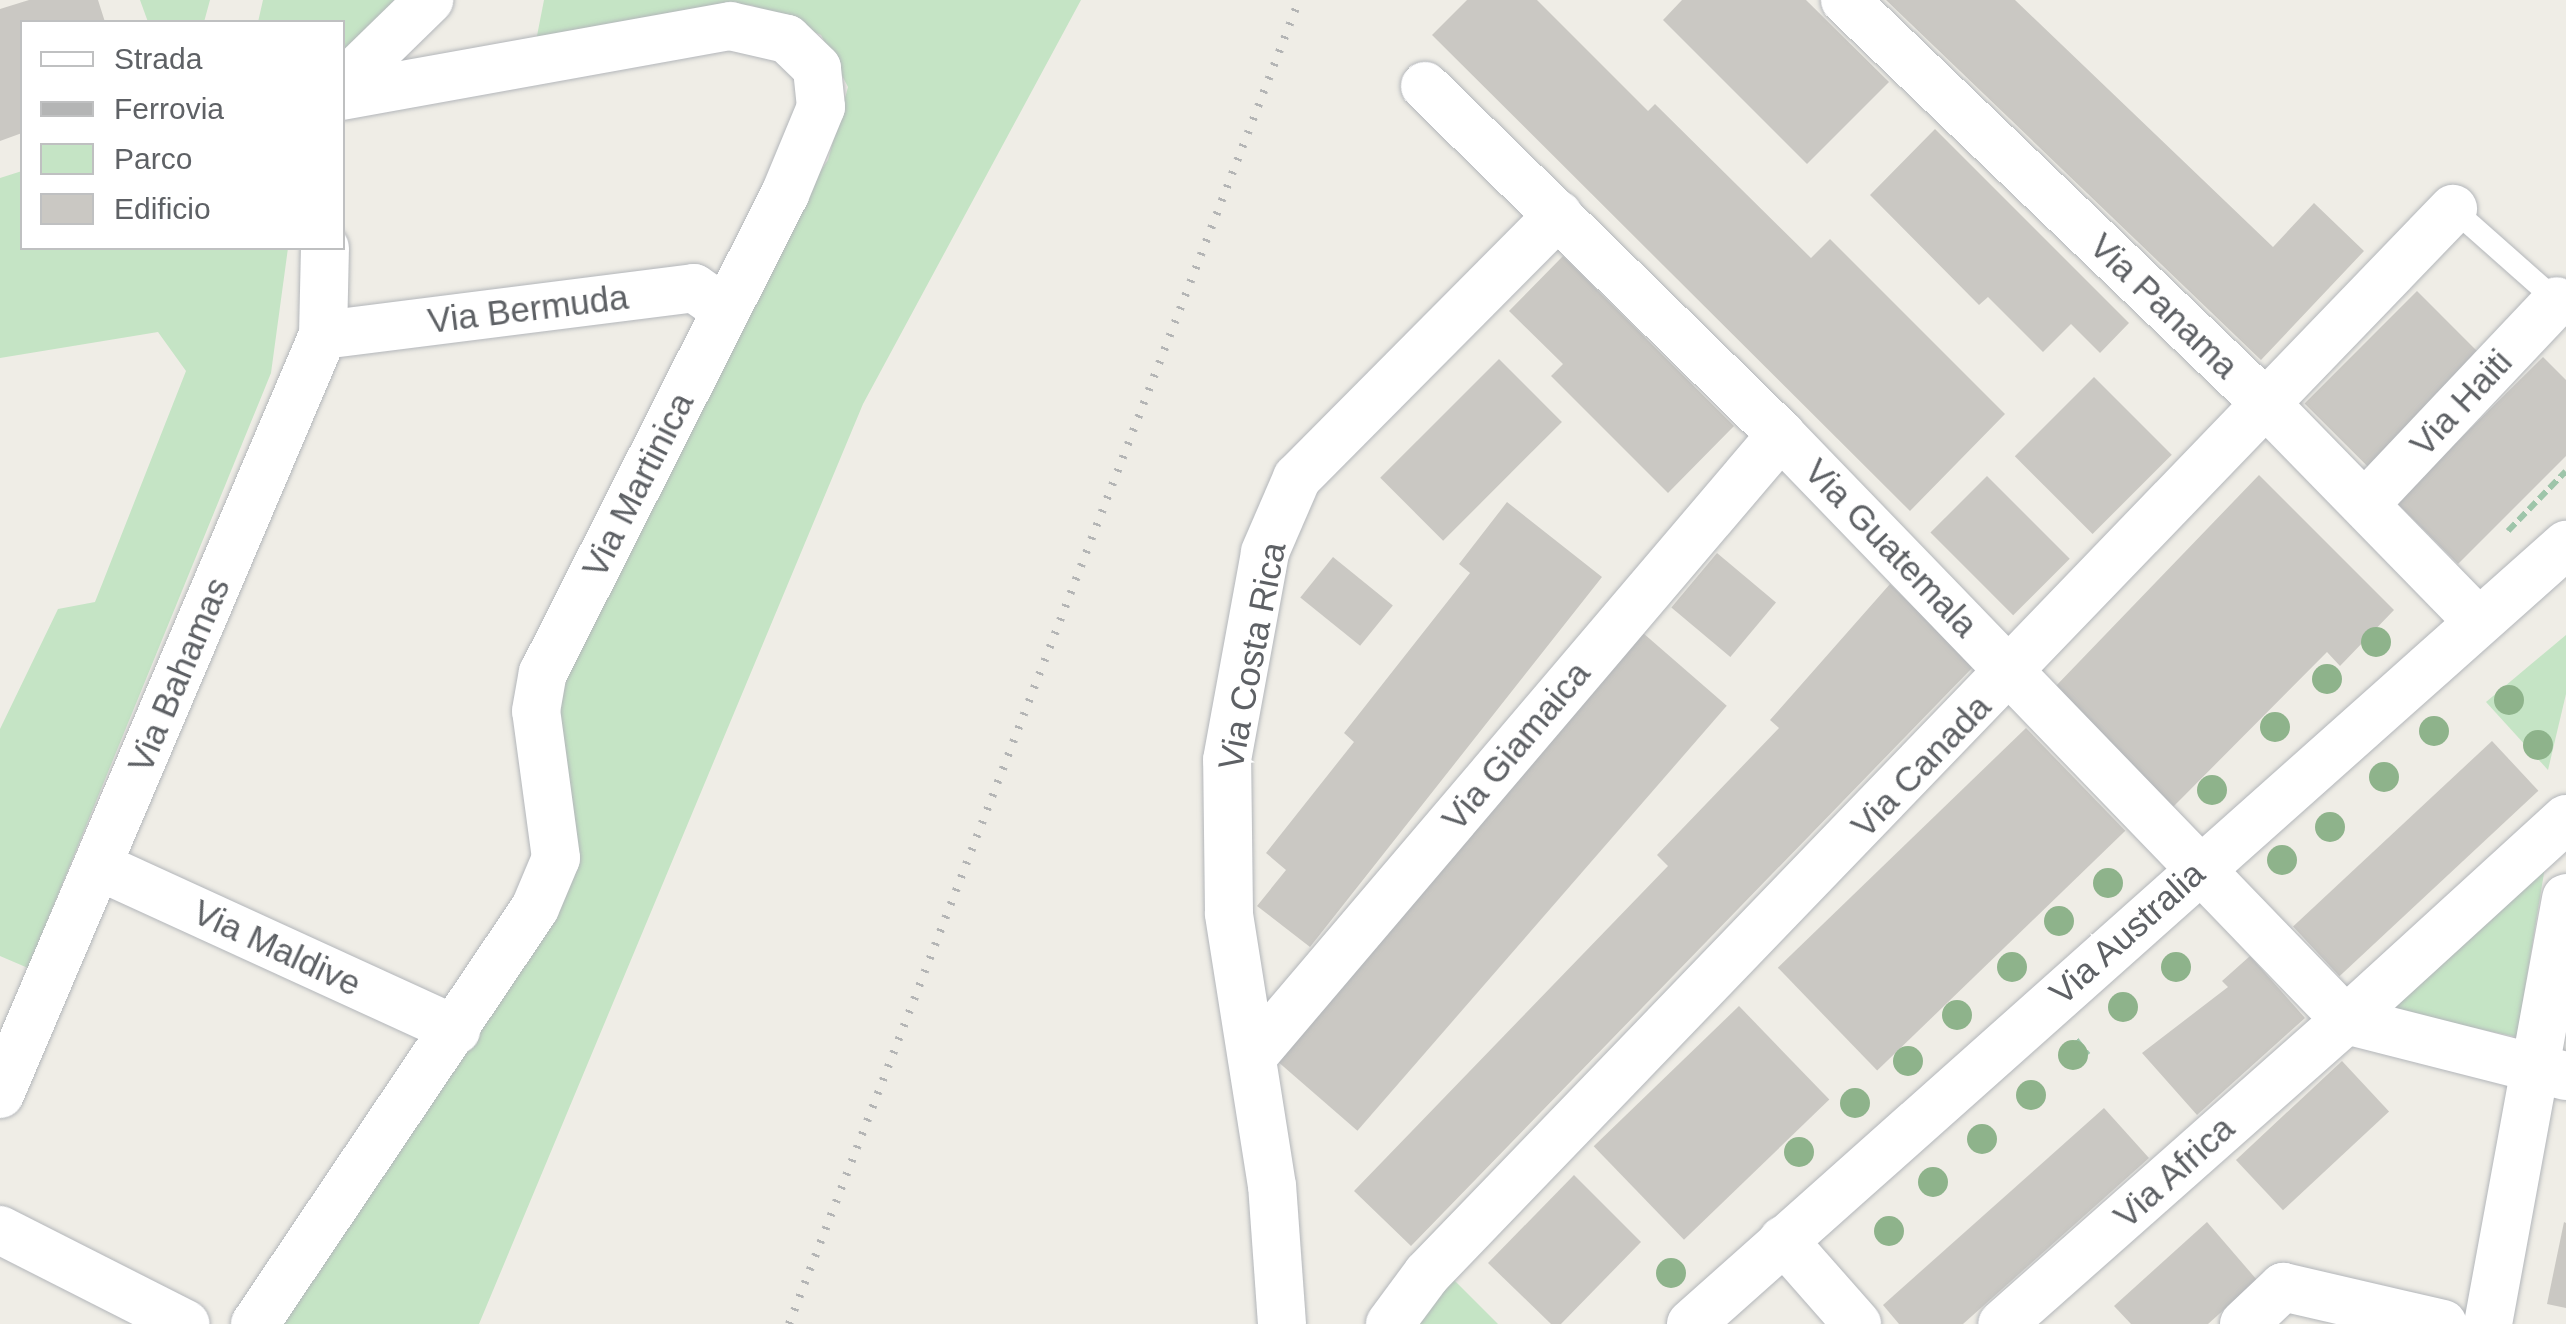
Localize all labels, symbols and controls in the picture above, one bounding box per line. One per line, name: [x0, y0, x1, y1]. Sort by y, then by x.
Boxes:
legend: [20, 20, 345, 250]
text: Strada: [114, 42, 202, 75]
text: Ferrovia: [114, 92, 224, 125]
text: Parco: [114, 142, 192, 175]
text: Edificio: [114, 192, 211, 225]
street label: Via Panama: [2081, 225, 2247, 387]
street label: Via Bermuda: [425, 276, 631, 342]
street label: Via Haiti: [2401, 341, 2521, 465]
street label: Via Martinica: [574, 386, 702, 584]
street label: Via Guatemala: [1796, 450, 1986, 646]
street label: Via Costa Rica: [1209, 539, 1295, 773]
street label: Via Bahamas: [119, 571, 239, 779]
street label: Via Giamaica: [1433, 653, 1599, 839]
street label: Via Canada: [1843, 686, 1999, 846]
street label: Via Australia: [2040, 852, 2214, 1014]
street label: Via Maldive: [186, 891, 368, 1005]
street label: Via Africa: [2105, 1106, 2243, 1238]

